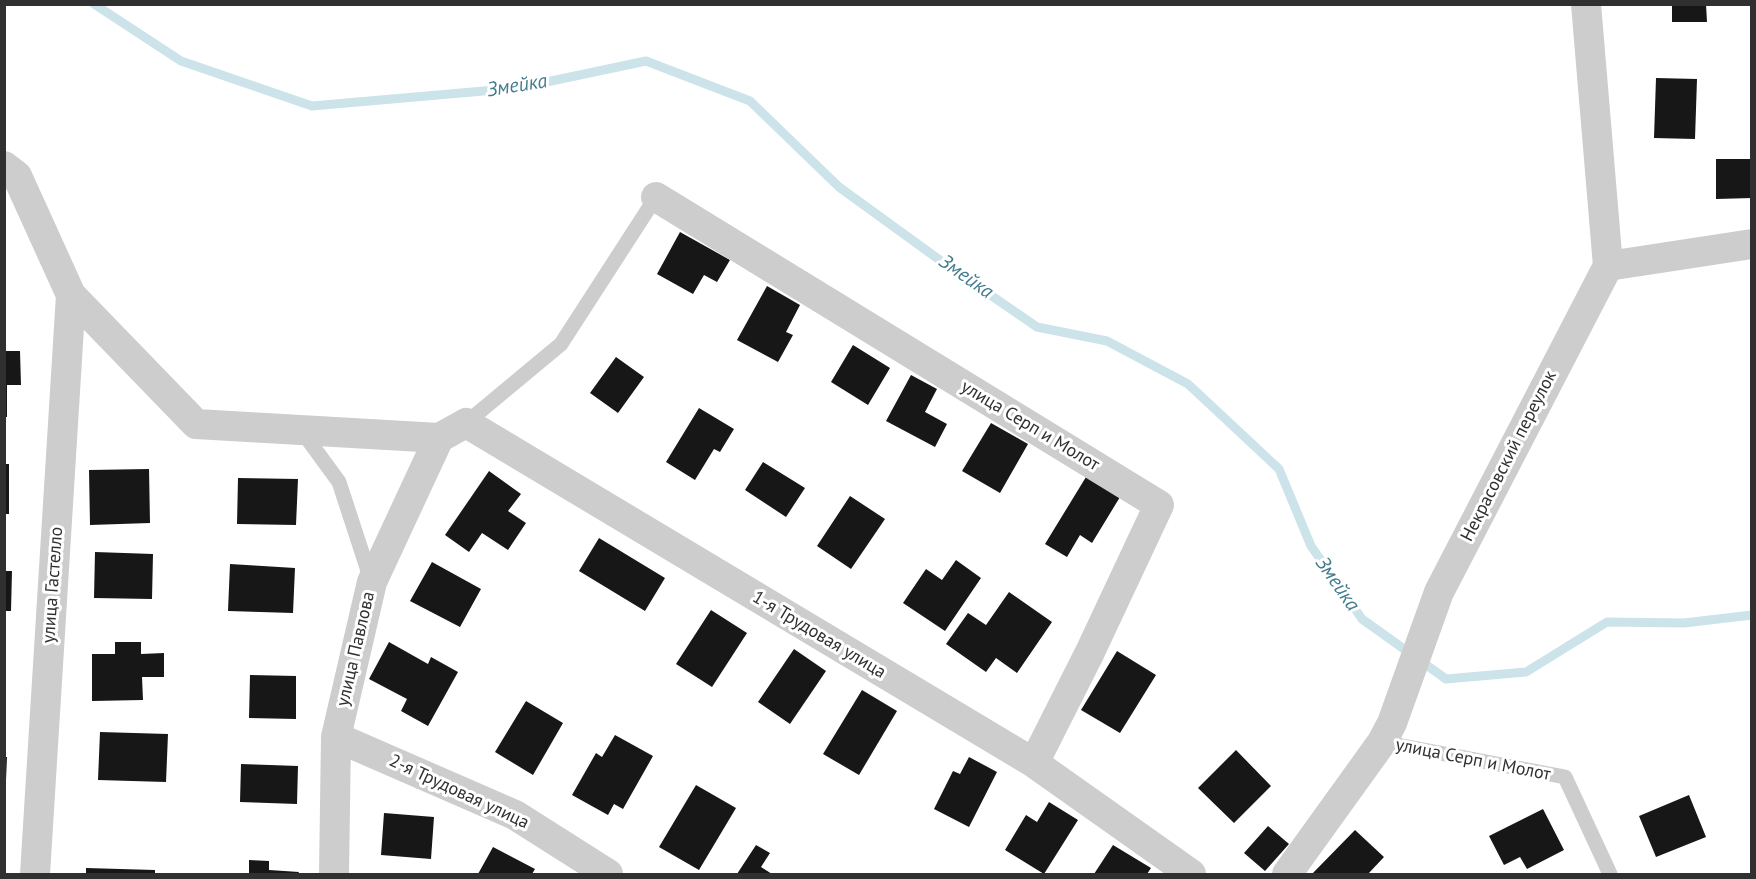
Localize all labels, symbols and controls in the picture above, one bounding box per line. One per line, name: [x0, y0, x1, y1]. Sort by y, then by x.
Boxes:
water label: Змейка: [485, 69, 549, 103]
water label: Змейка: [934, 250, 998, 304]
street label: Некрасовский переулок: [1457, 367, 1561, 545]
street label: улица Серп и Молот: [957, 376, 1103, 476]
street label: улица Гастелло: [38, 526, 68, 644]
water label: Змейка: [1310, 552, 1364, 616]
street label: 1-я Трудовая улица: [748, 587, 890, 683]
street label: улица Павлова: [332, 590, 380, 708]
street label: улица Серп и Молот: [1394, 734, 1552, 786]
street label: 2-я Трудовая улица: [386, 750, 532, 834]

